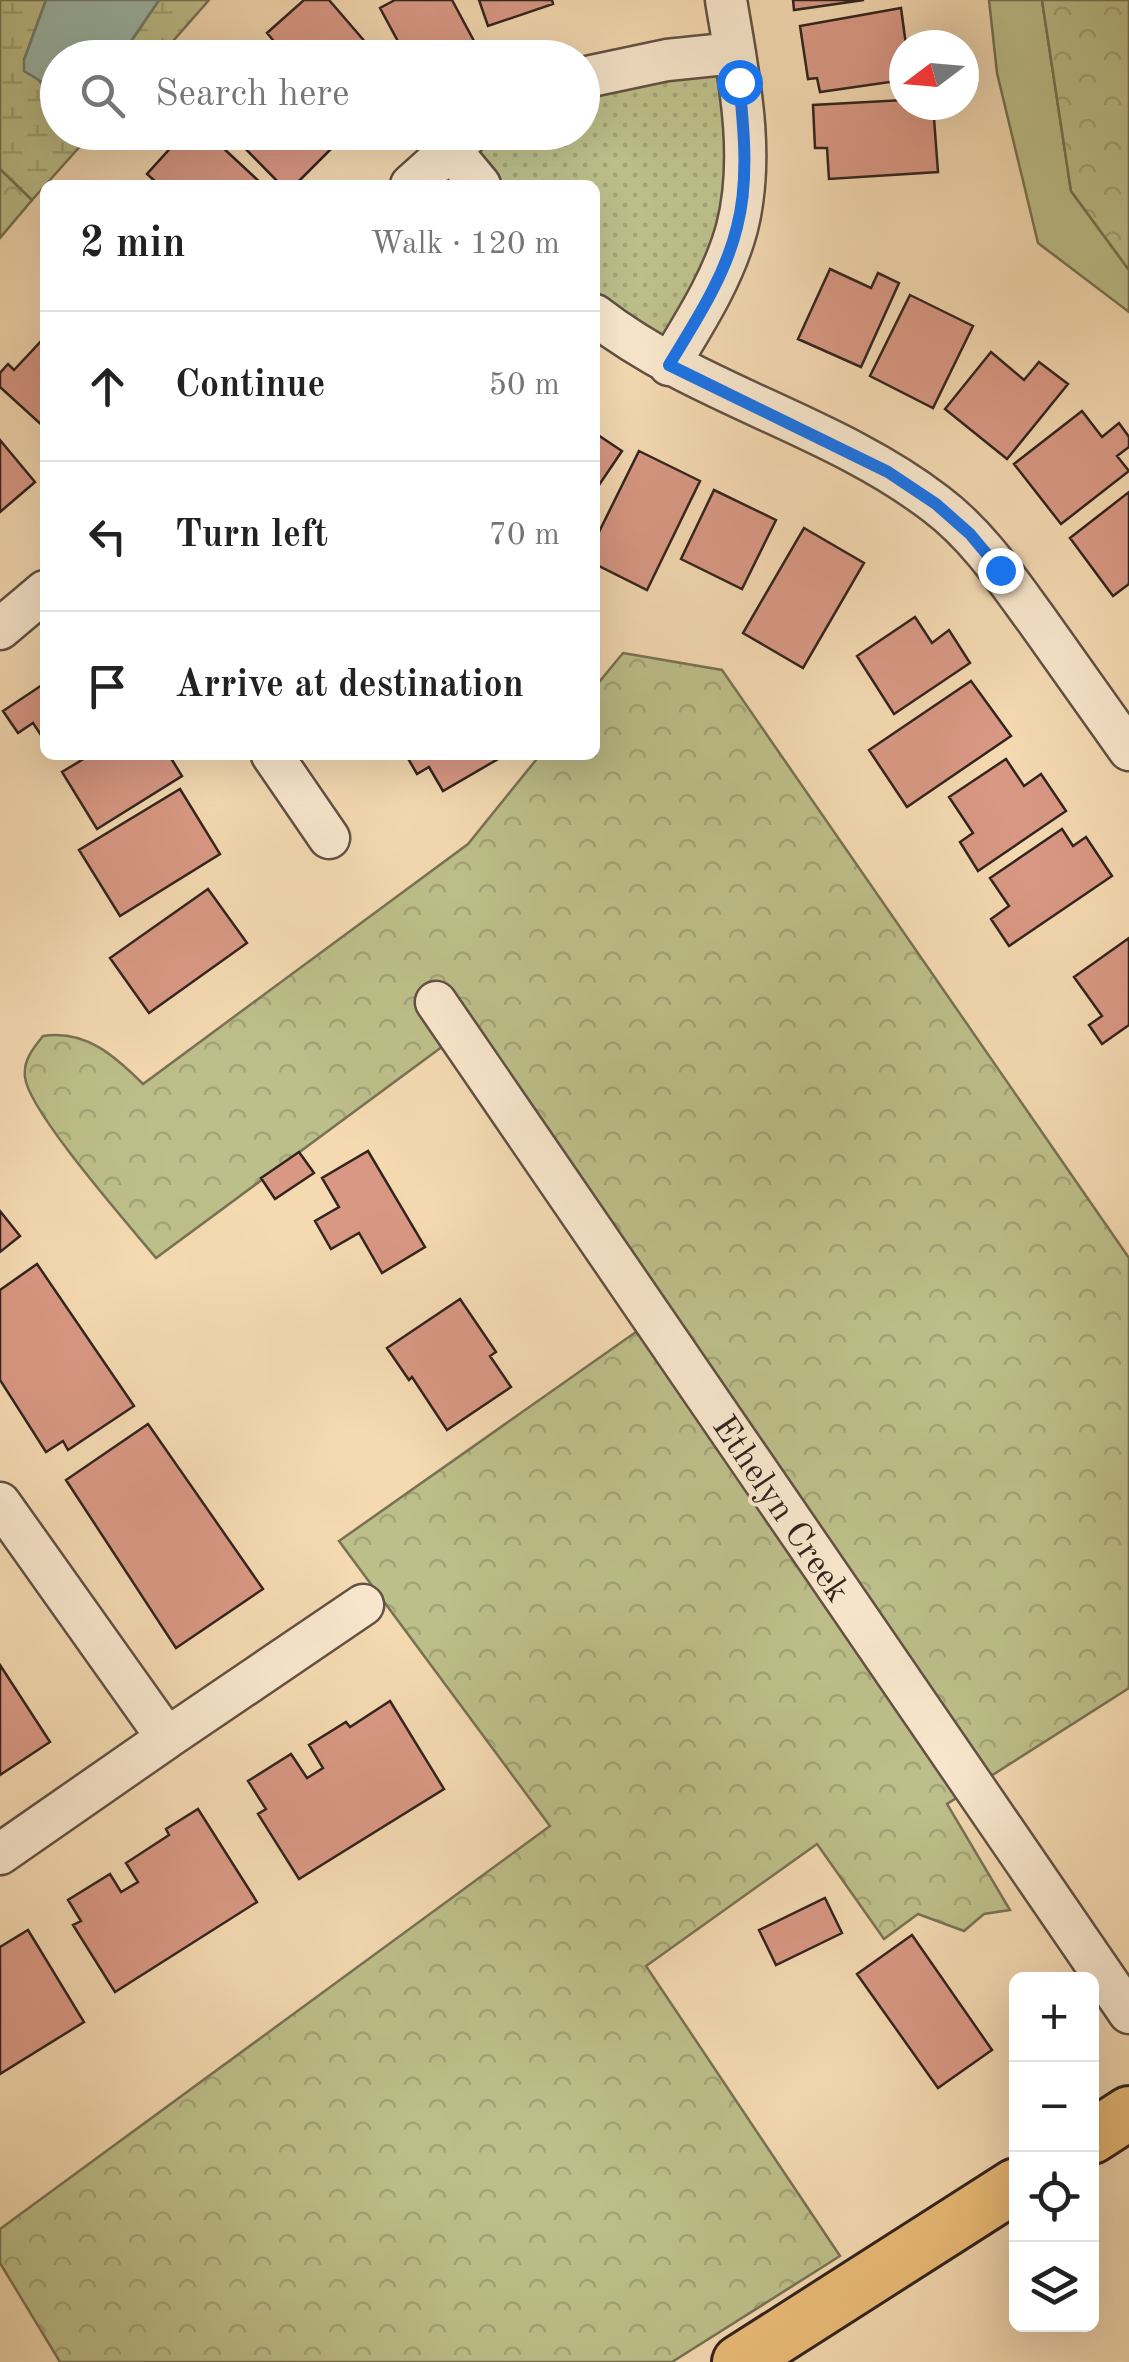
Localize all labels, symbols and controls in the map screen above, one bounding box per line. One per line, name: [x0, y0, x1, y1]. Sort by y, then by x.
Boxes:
north arrow: [889, 30, 979, 120]
search box: [40, 40, 600, 150]
route start: [717, 60, 763, 106]
icon: search: [75, 68, 130, 123]
text: Search here: [155, 76, 350, 114]
text: 2 min: [80, 224, 186, 266]
text: Walk · 120 m: [370, 229, 560, 261]
icon: ahead: [80, 359, 135, 414]
text: Continue: [175, 367, 325, 405]
text: 50 m: [489, 370, 560, 402]
icon: left: [80, 509, 135, 564]
text: Turn left: [175, 517, 328, 555]
text: 70 m: [489, 520, 560, 552]
route end: [978, 548, 1024, 594]
icon: arrive: [80, 659, 135, 714]
text: Arrive at destination: [175, 667, 524, 705]
street label: Ethelyn Creek: [705, 1410, 855, 1609]
map controls: [1009, 1972, 1099, 2332]
button: +: [1009, 1972, 1099, 2062]
button: −: [1009, 2062, 1099, 2152]
button: locate: [1009, 2152, 1099, 2242]
button: layers: [1009, 2242, 1099, 2332]

